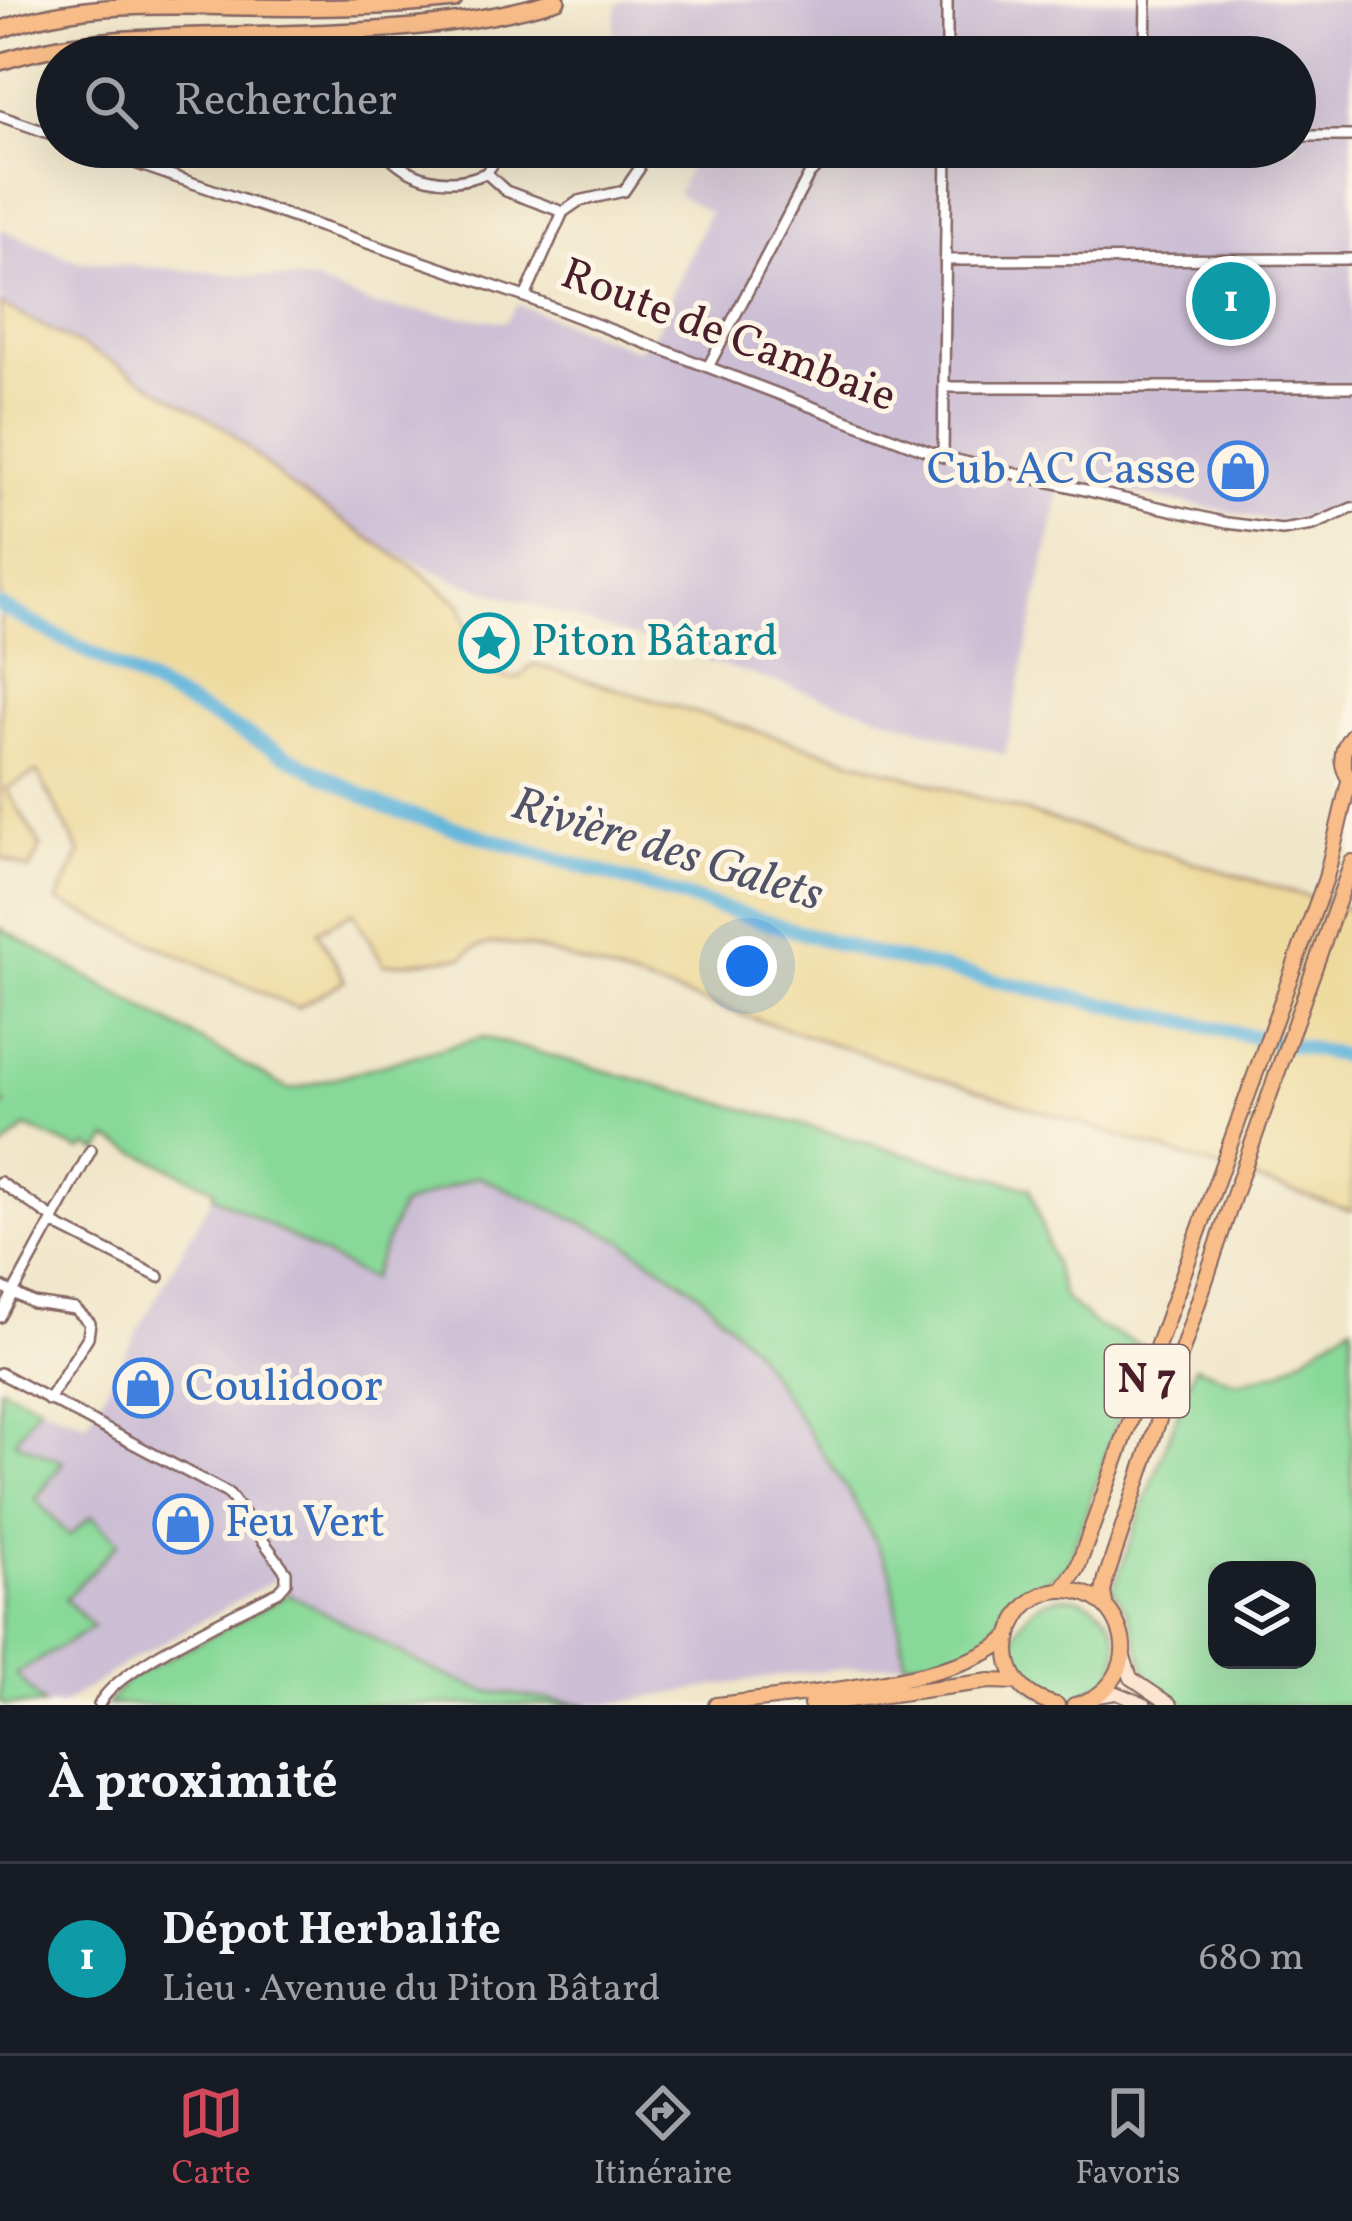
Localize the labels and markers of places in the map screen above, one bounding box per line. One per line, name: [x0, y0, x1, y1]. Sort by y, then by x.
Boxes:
pin: 1: [1192, 256, 1270, 346]
place label: Cub AC Casse: [927, 440, 1196, 503]
shop icon: Cub AC Casse: [1207, 440, 1269, 502]
place icon: Piton Bâtard: [458, 612, 520, 674]
place label: Piton Bâtard: [531, 612, 778, 675]
shop icon: Coulidoor: [112, 1357, 174, 1419]
place label: Coulidoor: [185, 1357, 383, 1420]
shop icon: Feu Vert: [152, 1493, 214, 1555]
place label: Feu Vert: [225, 1493, 385, 1556]

